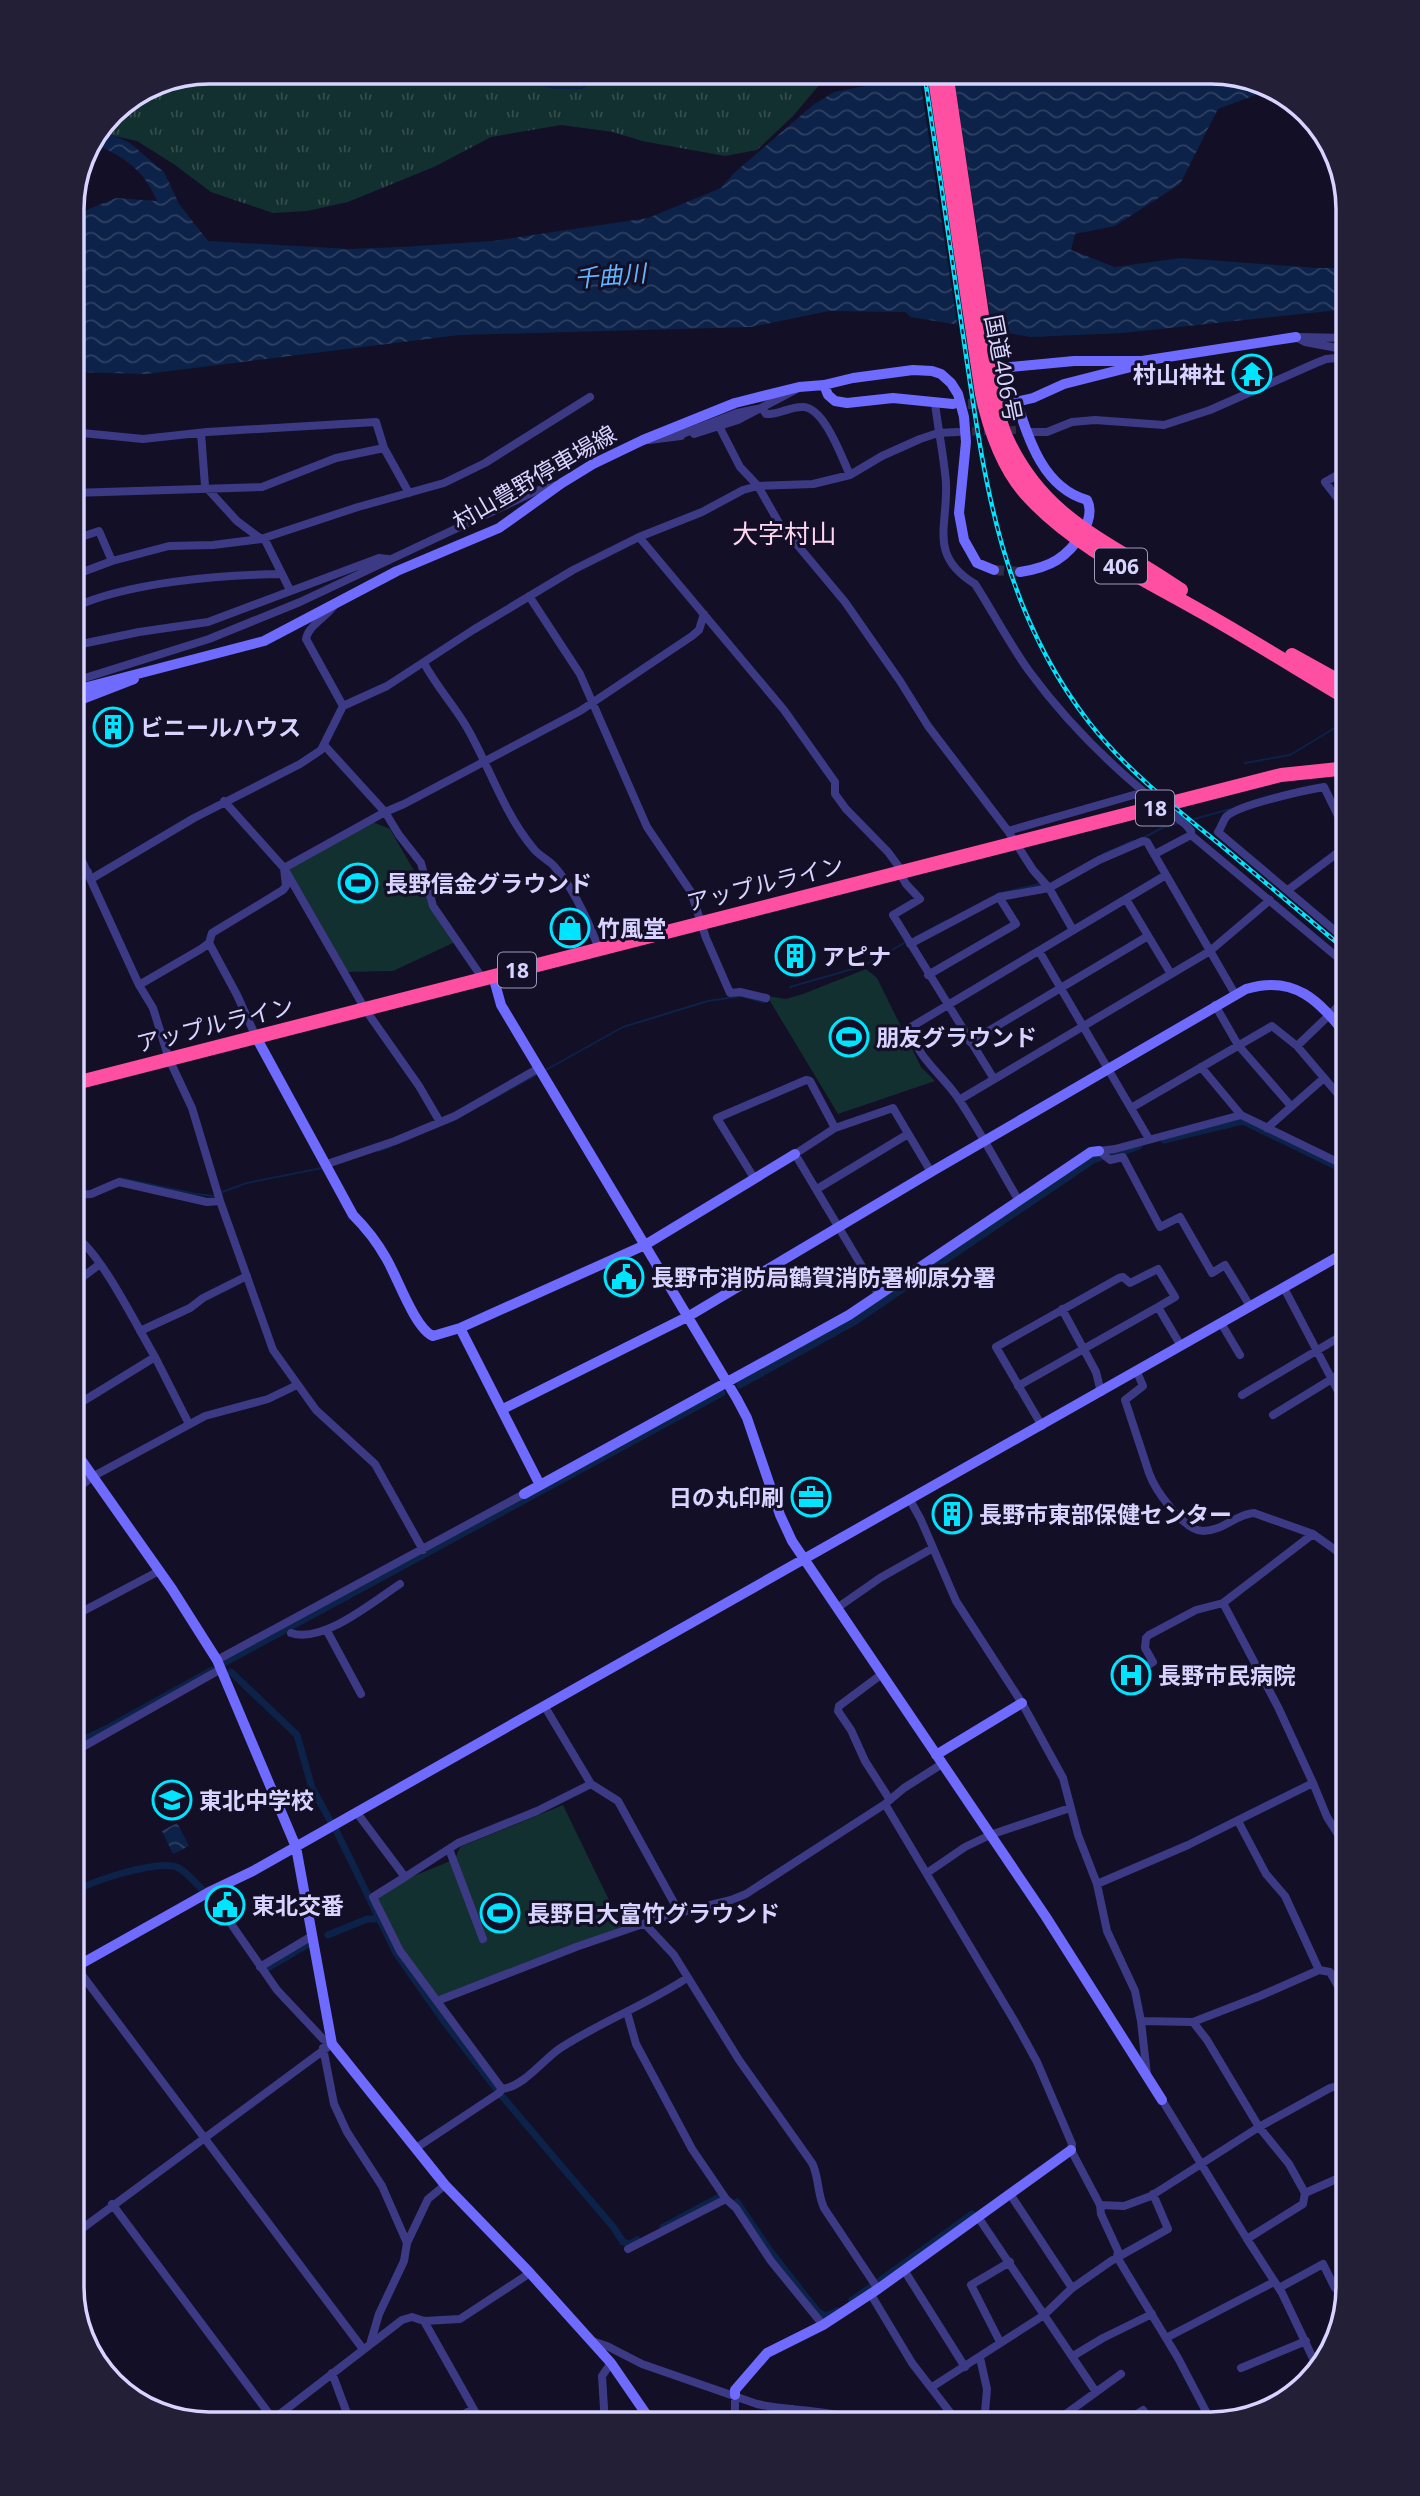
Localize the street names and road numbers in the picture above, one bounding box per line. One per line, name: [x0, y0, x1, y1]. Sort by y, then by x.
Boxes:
street label: 国道406号: [978, 312, 1030, 424]
street label: 村山豊野停車場線: [446, 417, 622, 537]
road number: 406: [1095, 548, 1147, 584]
road number: 18: [1136, 790, 1174, 826]
street label: アップルライン: [683, 848, 847, 918]
road number: 18: [498, 953, 536, 988]
street label: アップルライン: [133, 989, 297, 1059]

